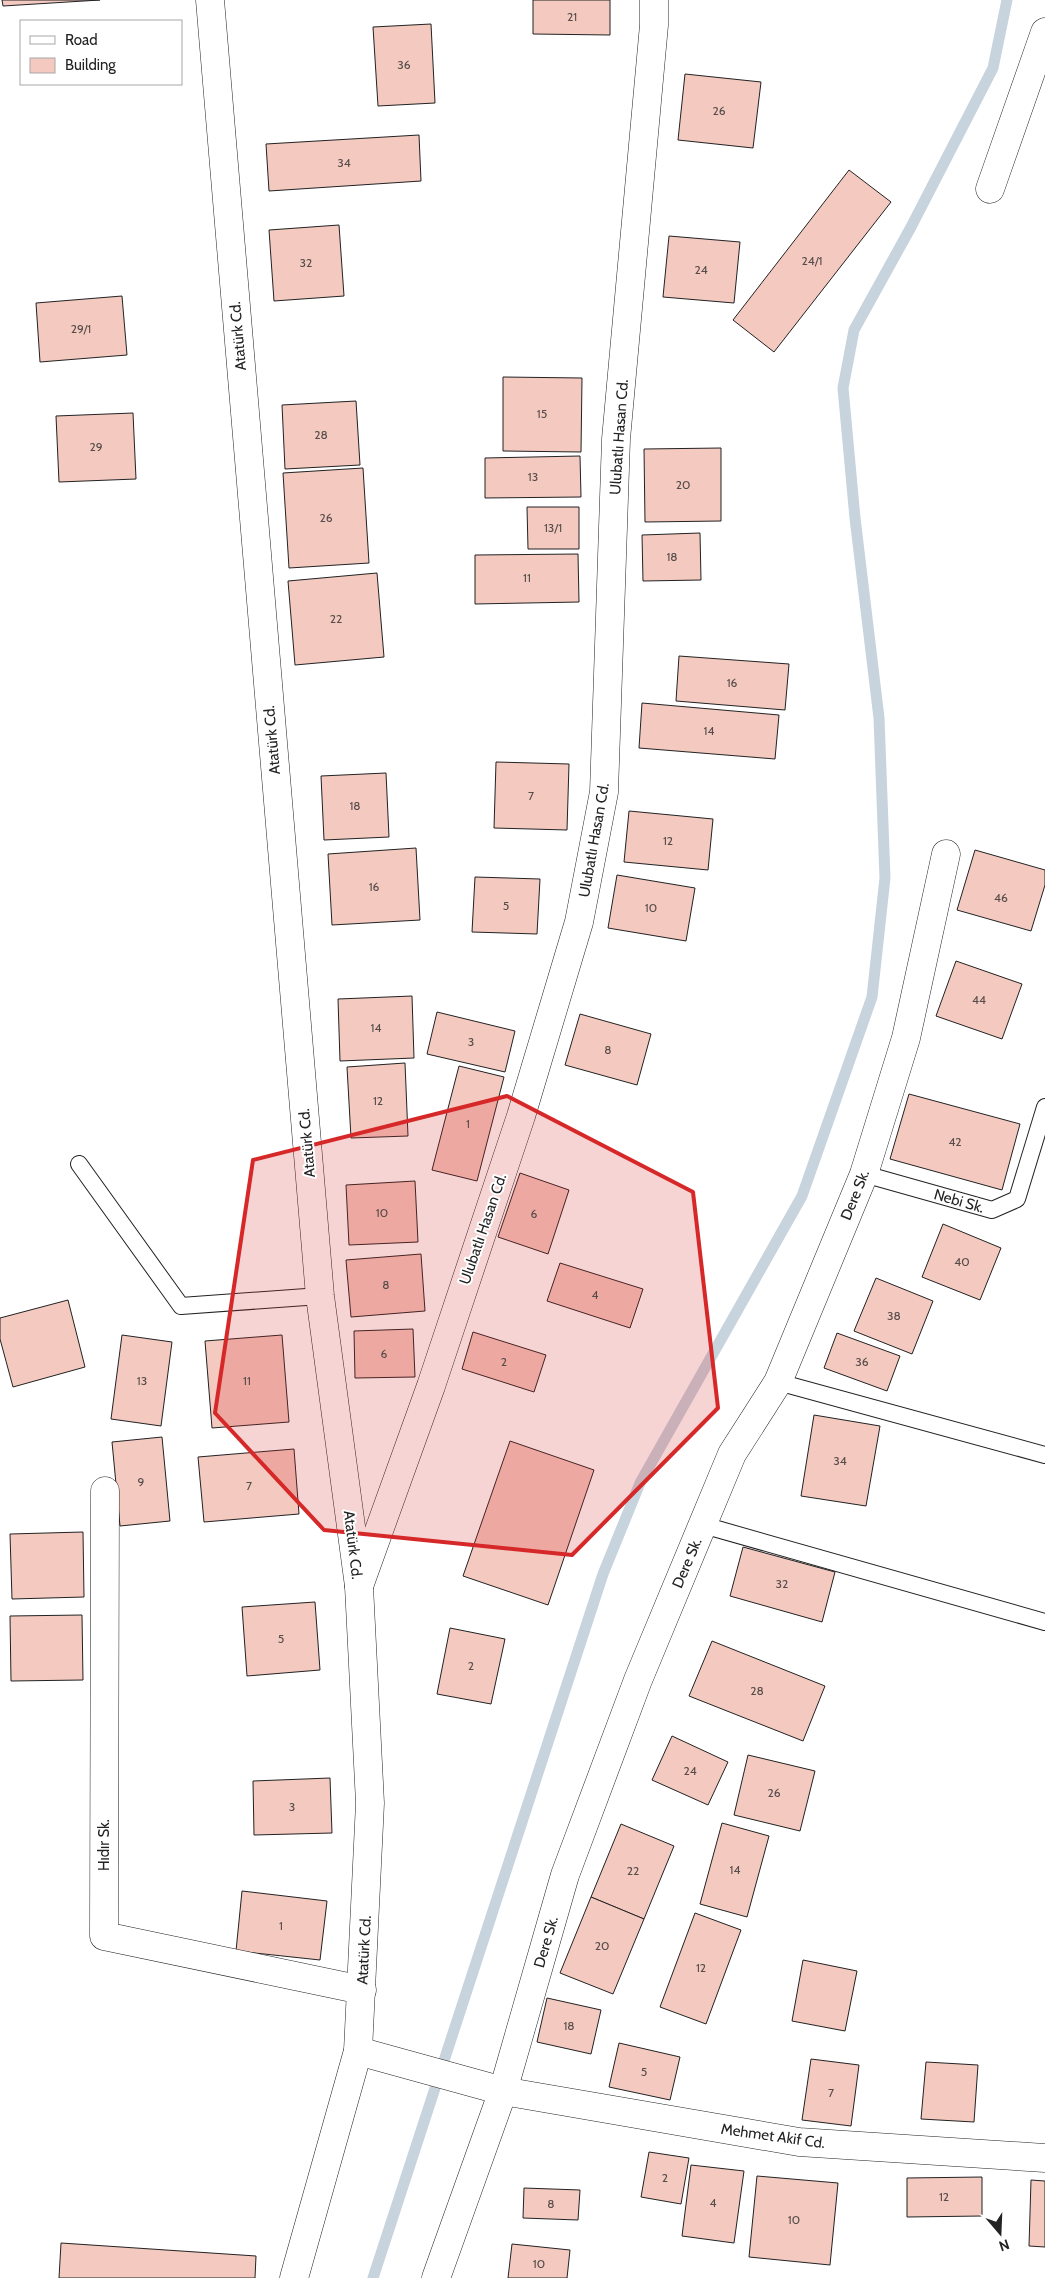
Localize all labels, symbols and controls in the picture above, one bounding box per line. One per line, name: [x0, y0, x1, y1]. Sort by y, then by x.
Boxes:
house number: 21: [567, 9, 577, 24]
legend: [20, 20, 182, 85]
text: Road: [65, 31, 98, 49]
text: Building: [65, 56, 116, 74]
house number: 36: [397, 57, 411, 72]
house number: 26: [712, 103, 726, 118]
house number: 34: [337, 155, 351, 170]
house number: 24/1: [801, 253, 823, 268]
house number: 32: [300, 255, 312, 270]
house number: 24: [694, 262, 708, 277]
street label: Atatürk Cd.: [226, 301, 250, 371]
house number: 29/1: [71, 321, 91, 336]
street label: Ulubatlı Hasan Cd.: [606, 379, 632, 495]
house number: 15: [537, 406, 547, 421]
house number: 28: [314, 427, 328, 442]
house number: 29: [89, 439, 103, 454]
house number: 13: [528, 469, 538, 484]
house number: 20: [676, 477, 690, 492]
house number: 26: [319, 510, 333, 525]
house number: 13/1: [544, 520, 562, 535]
house number: 18: [666, 549, 678, 564]
house number: 11: [523, 570, 531, 585]
house number: 22: [330, 611, 342, 626]
house number: 16: [727, 675, 738, 690]
street label: Atatürk Cd.: [260, 705, 284, 775]
house number: 14: [704, 723, 714, 738]
street label: Ulubatlı Hasan Cd.: [575, 781, 613, 899]
house number: 7: [528, 788, 534, 803]
house number: 18: [349, 798, 361, 813]
house number: 12: [663, 833, 673, 848]
house number: 16: [369, 879, 380, 894]
house number: 46: [994, 890, 1008, 905]
house number: 5: [503, 898, 509, 913]
house number: 10: [645, 900, 657, 915]
house number: 44: [972, 992, 986, 1007]
house number: 14: [371, 1020, 381, 1035]
house number: 3: [468, 1034, 474, 1049]
house number: 8: [604, 1042, 612, 1057]
house number: 12: [373, 1093, 383, 1108]
street label: Atatürk Cd.: [295, 1108, 319, 1178]
house number: 1: [466, 1116, 470, 1131]
house number: 42: [948, 1134, 962, 1149]
street label: Dere Sk.: [837, 1167, 873, 1223]
street label: Ulubatlı Hasan Cd.: [456, 1171, 510, 1287]
street label: Nebi Sk.: [932, 1185, 986, 1217]
house number: 10: [376, 1205, 388, 1220]
house number: 6: [531, 1206, 538, 1221]
house number: 40: [954, 1254, 970, 1269]
house number: 8: [382, 1277, 390, 1292]
house number: 4: [592, 1287, 599, 1302]
house number: 38: [887, 1308, 901, 1323]
house number: 6: [381, 1346, 388, 1361]
house number: 2: [501, 1354, 507, 1369]
house number: 36: [855, 1354, 869, 1369]
house number: 13: [137, 1373, 147, 1388]
house number: 11: [243, 1373, 251, 1388]
house number: 34: [833, 1453, 847, 1468]
house number: 9: [138, 1474, 145, 1489]
house number: 7: [246, 1478, 252, 1493]
street label: Atatürk Cd.: [340, 1510, 366, 1580]
street label: Dere Sk.: [668, 1535, 706, 1591]
house number: 32: [776, 1576, 788, 1591]
house number: 5: [278, 1631, 284, 1646]
house number: 2: [468, 1658, 474, 1673]
house number: 28: [750, 1683, 764, 1698]
house number: 24: [683, 1763, 697, 1778]
house number: 26: [767, 1785, 781, 1800]
house number: 3: [289, 1799, 295, 1814]
street label: Hıdır Sk.: [95, 1819, 113, 1871]
house number: 14: [730, 1862, 740, 1877]
house number: 22: [627, 1863, 639, 1878]
street label: Dere Sk.: [530, 1914, 562, 1970]
street label: Atatürk Cd.: [353, 1915, 375, 1985]
house number: 1: [279, 1918, 283, 1933]
house number: 20: [595, 1938, 609, 1953]
house number: 12: [696, 1960, 706, 1975]
house number: 18: [563, 2018, 575, 2033]
house number: 5: [641, 2064, 647, 2079]
house number: 7: [828, 2085, 834, 2100]
street label: Mehmet Akif Cd.: [720, 2120, 826, 2152]
house number: 2: [662, 2170, 668, 2185]
house number: 12: [939, 2189, 949, 2204]
house number: 4: [710, 2195, 717, 2210]
house number: 8: [547, 2196, 555, 2211]
north arrow: [975, 2208, 1025, 2258]
house number: 10: [788, 2212, 800, 2227]
text: N: [997, 2235, 1012, 2255]
house number: 10: [533, 2256, 545, 2271]

